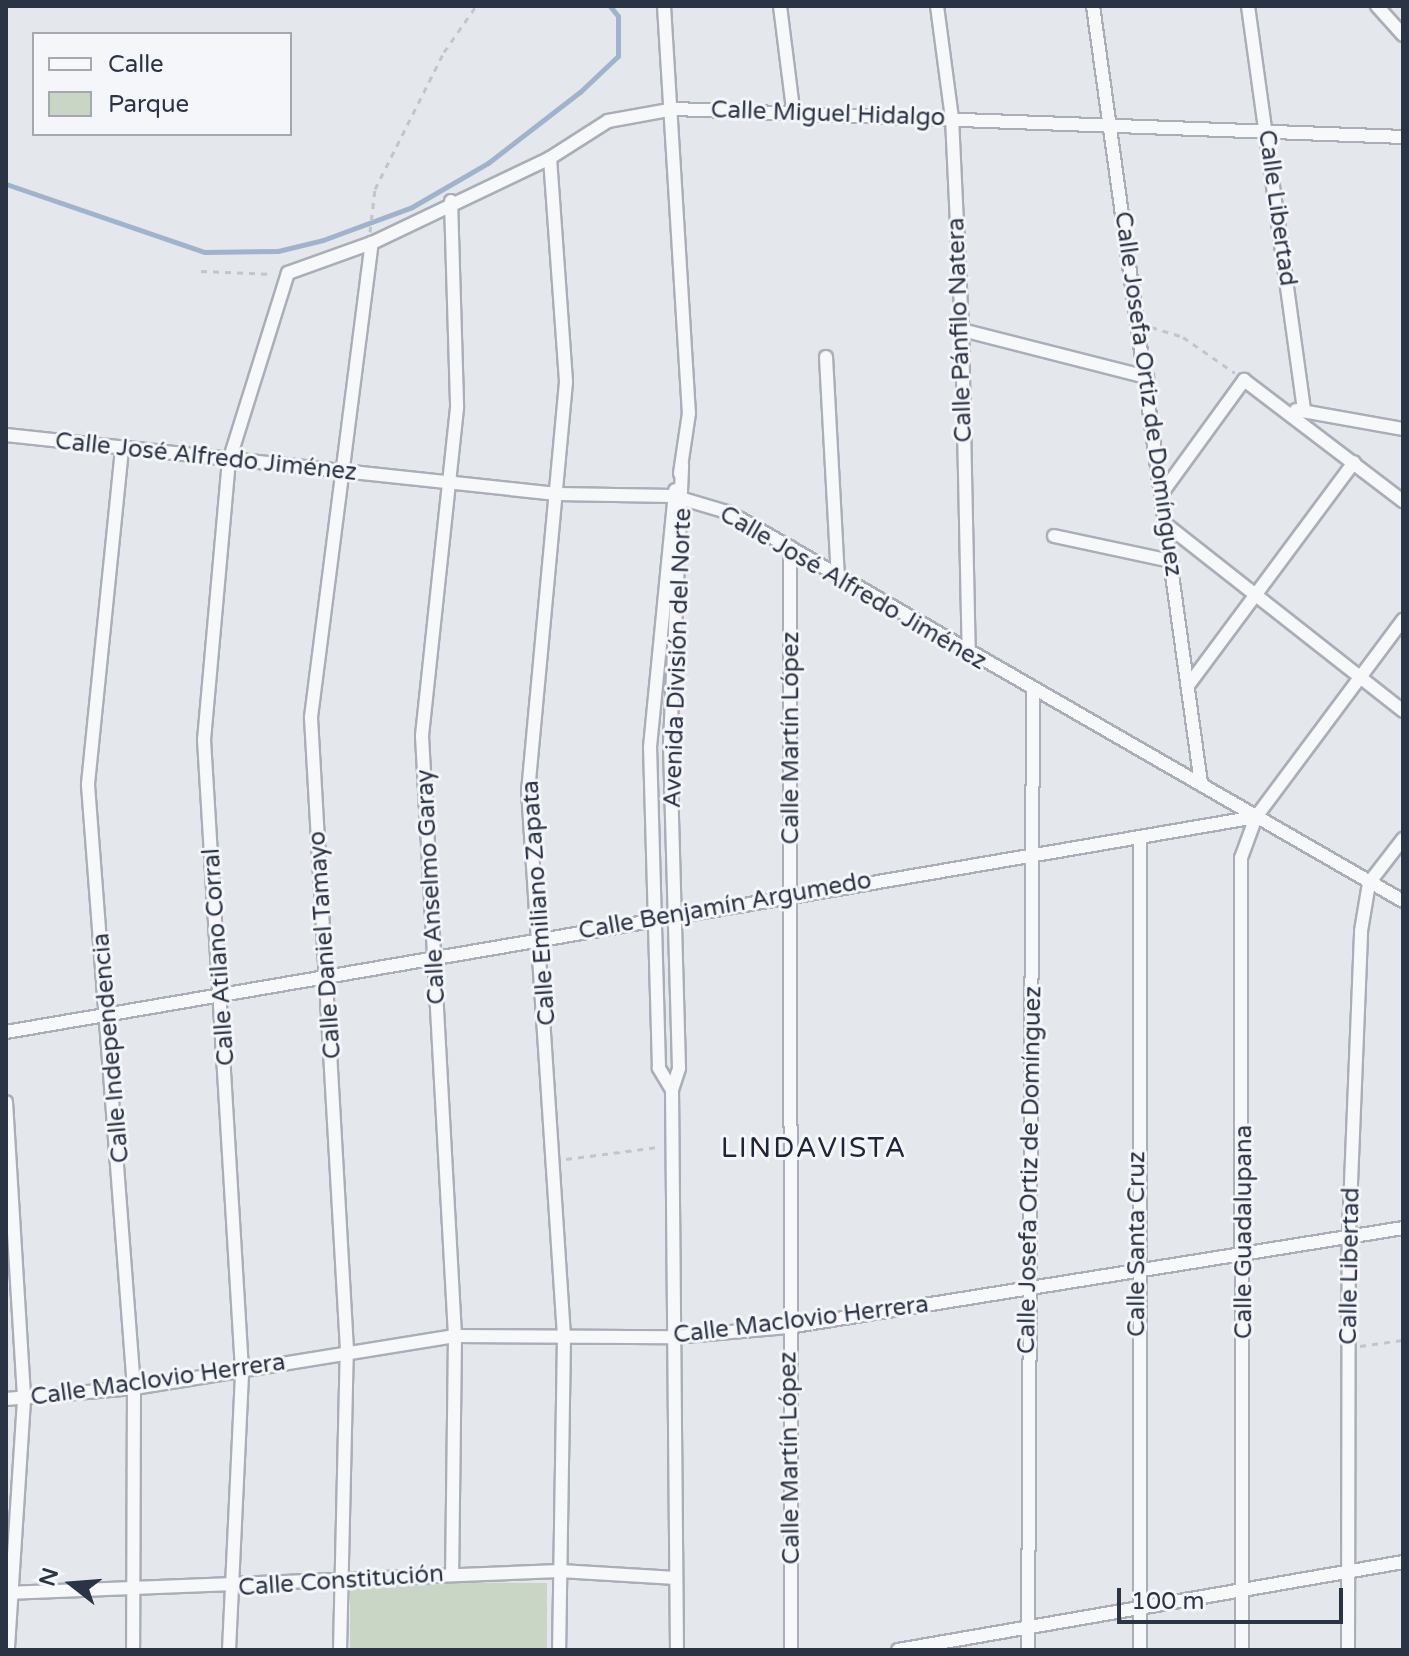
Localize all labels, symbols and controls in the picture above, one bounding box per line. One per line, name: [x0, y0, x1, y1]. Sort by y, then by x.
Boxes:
legend: [32, 32, 292, 136]
text: Calle: [108, 50, 164, 79]
text: Parque: [108, 90, 189, 119]
street label: Calle Miguel Hidalgo: [710, 96, 946, 132]
street label: Calle Libertad: [1252, 128, 1302, 288]
street label: Calle Josefa Ortiz de Domínguez: [1108, 210, 1188, 578]
street label: Calle Pánfilo Natera: [942, 217, 978, 443]
street label: Calle José Alfredo Jiménez: [54, 427, 358, 487]
street label: Calle José Alfredo Jiménez: [714, 500, 992, 676]
street label: Avenida División del Norte: [658, 507, 698, 809]
street label: Calle Martín López: [777, 632, 805, 844]
street label: Calle Anselmo Garay: [410, 769, 452, 1005]
street label: Calle Emiliano Zapata: [516, 779, 562, 1027]
street label: Calle Daniel Tamayo: [303, 830, 347, 1060]
street label: Calle Atilano Corral: [197, 847, 241, 1067]
street label: Calle Benjamín Argumedo: [576, 866, 874, 946]
street label: Calle Independencia: [87, 932, 135, 1164]
street label: Calle Josefa Ortiz de Domínguez: [1012, 986, 1048, 1354]
street label: Calle Guadalupana: [1230, 1125, 1258, 1339]
district label: LINDAVISTA: [721, 1131, 907, 1165]
street label: Calle Santa Cruz: [1123, 1151, 1151, 1337]
street label: Calle Libertad: [1334, 1187, 1366, 1345]
street label: Calle Maclovio Herrera: [672, 1290, 930, 1350]
street label: Calle Maclovio Herrera: [29, 1348, 287, 1412]
street label: Calle Martín López: [774, 1351, 806, 1565]
north arrow: [32, 1544, 112, 1624]
street label: Calle Constitución: [237, 1559, 445, 1603]
text: N: [34, 1565, 64, 1589]
scale bar: [1121, 1572, 1347, 1622]
text: 100 m: [1131, 1587, 1205, 1616]

